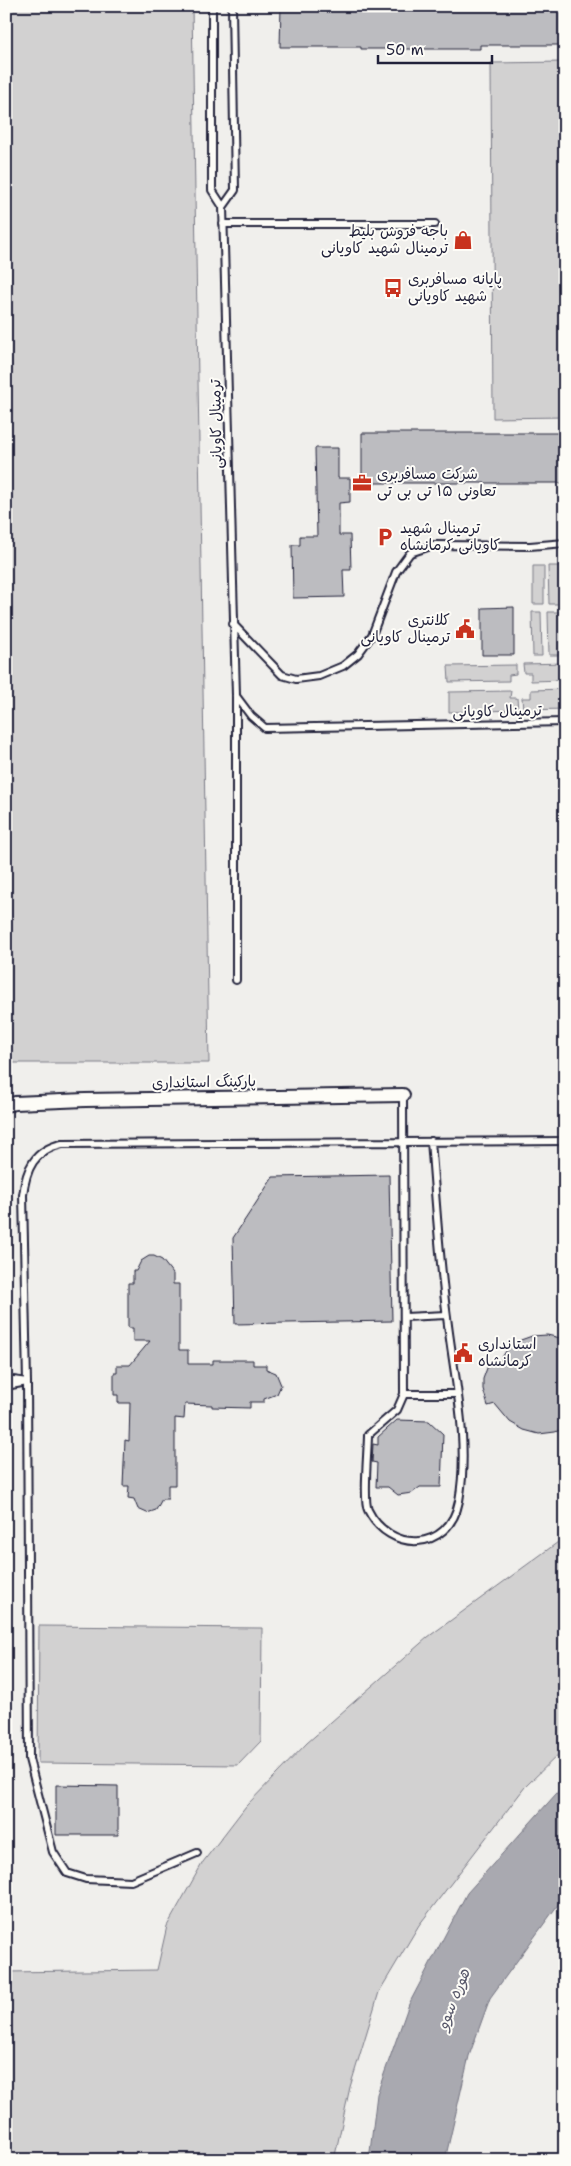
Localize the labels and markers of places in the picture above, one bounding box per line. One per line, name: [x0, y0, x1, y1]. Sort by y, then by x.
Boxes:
place label: باجه فروش بلیط ترمینال شهید کاویانی: [321, 221, 449, 258]
shop icon: باجه فروش بلیط ترمینال شهید کاویانی: [452, 229, 474, 251]
place label: پايانه مسافربری شهید کاویانی: [408, 269, 502, 306]
bus stop icon: پايانه مسافربری شهید کاویانی: [382, 277, 404, 299]
place label: شرکت مسافربری تعاونی ۱۵ تی بی تی: [377, 464, 497, 501]
office icon: شرکت مسافربری تعاونی ۱۵ تی بی تی: [351, 472, 373, 494]
place label: ترمینال شهید کاویانی کرمانشاه: [400, 518, 500, 555]
parking icon: ترمینال شهید کاویانی کرمانشاه: [374, 526, 396, 548]
place label: کلانتری ترمینال کاویانی: [361, 610, 451, 647]
public building icon: کلانتری ترمینال کاویانی: [454, 618, 476, 640]
place label: استانداری کرمانشاه: [478, 1334, 536, 1371]
public building icon: استانداری کرمانشاه: [452, 1342, 474, 1364]

